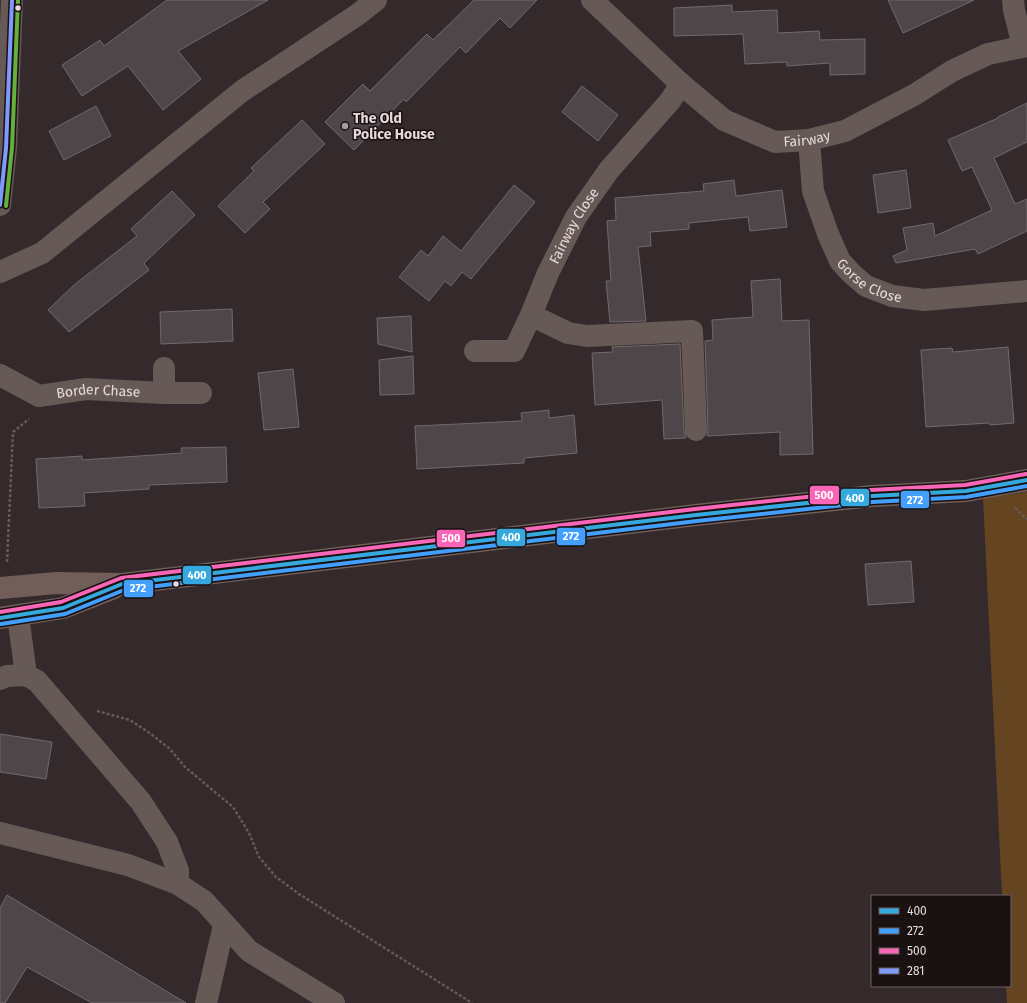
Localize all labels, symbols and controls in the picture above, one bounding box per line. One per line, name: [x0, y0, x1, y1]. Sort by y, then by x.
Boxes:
unlabelled marker: [13, 3, 23, 13]
place label: The Old Police House: [353, 110, 435, 143]
marker: The Old Police House: [340, 121, 350, 131]
street label: Fairway: [783, 127, 832, 150]
street label: Fairway Close: [546, 185, 603, 267]
street label: Gorse Close: [833, 255, 903, 306]
street label: Border Chase: [55, 381, 141, 402]
line badge: 500: [809, 485, 840, 505]
line badge: 400: [840, 488, 870, 507]
text: 500: [815, 489, 834, 502]
line badge: 272: [900, 490, 930, 509]
text: 400: [845, 492, 865, 505]
text: 272: [907, 494, 923, 507]
line badge: 272: [556, 527, 586, 546]
line badge: 400: [496, 528, 526, 547]
line badge: 500: [436, 529, 466, 548]
text: 272: [563, 530, 579, 543]
text: 400: [501, 531, 521, 544]
text: 500: [442, 532, 461, 545]
line badge: 400: [182, 565, 212, 585]
text: 400: [187, 569, 207, 582]
line badge: 272: [123, 579, 154, 598]
unlabelled marker: [171, 579, 181, 589]
text: 272: [130, 582, 146, 595]
legend: [871, 895, 1011, 987]
text: 400: [907, 904, 927, 918]
text: 272: [907, 924, 924, 938]
text: 500: [907, 944, 927, 958]
text: 281: [907, 964, 924, 978]

